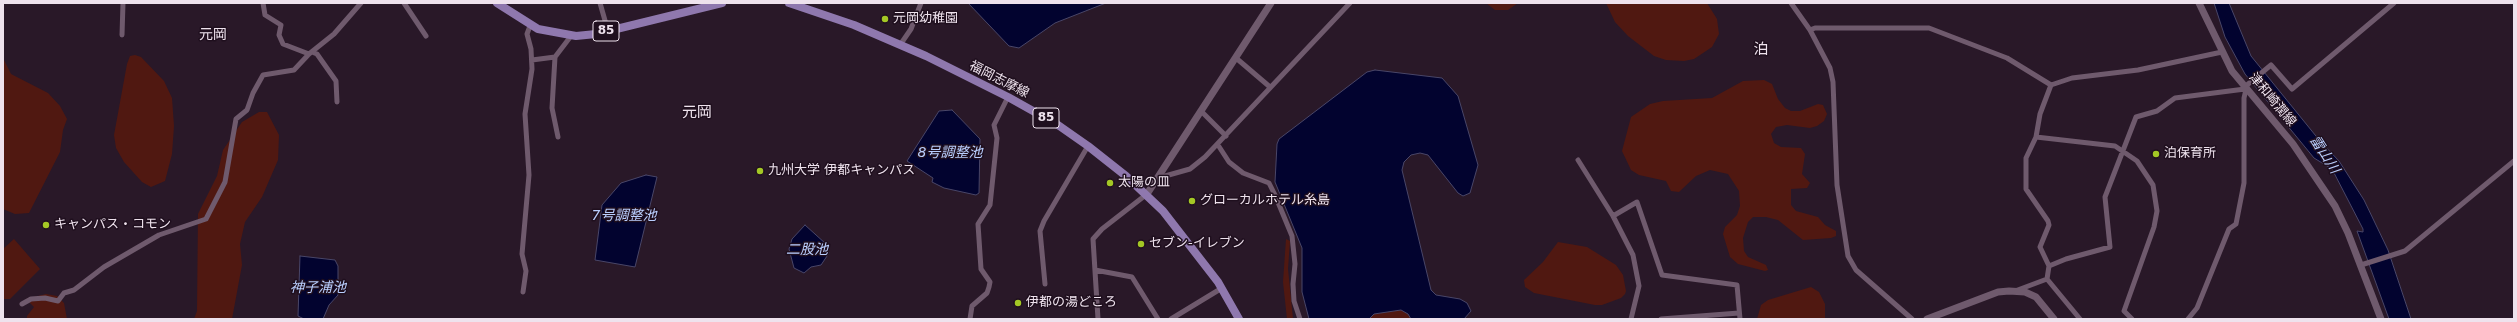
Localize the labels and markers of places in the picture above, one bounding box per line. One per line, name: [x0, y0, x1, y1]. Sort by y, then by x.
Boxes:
place label: 元岡幼稚園: [893, 11, 958, 27]
marker: 元岡幼稚園: [880, 14, 890, 24]
place label: 泊保育所: [2164, 146, 2216, 162]
marker: 泊保育所: [2151, 149, 2161, 159]
place label: 九州大学 伊都キャンパス: [768, 163, 915, 179]
marker: 九州大学 伊都キャンパス: [755, 166, 765, 176]
place label: 太陽の皿: [1118, 175, 1170, 191]
marker: 太陽の皿: [1105, 178, 1115, 188]
place label: グローカルホテル糸島: [1200, 193, 1330, 209]
marker: グローカルホテル糸島: [1187, 196, 1197, 206]
place label: キャンパス・コモン: [54, 217, 171, 233]
marker: キャンパス・コモン: [41, 220, 51, 230]
place label: セブン-イレブン: [1149, 236, 1245, 252]
marker: セブン-イレブン: [1136, 239, 1146, 249]
place label: 伊都の湯どころ: [1026, 295, 1117, 311]
marker: 伊都の湯どころ: [1013, 298, 1023, 308]

